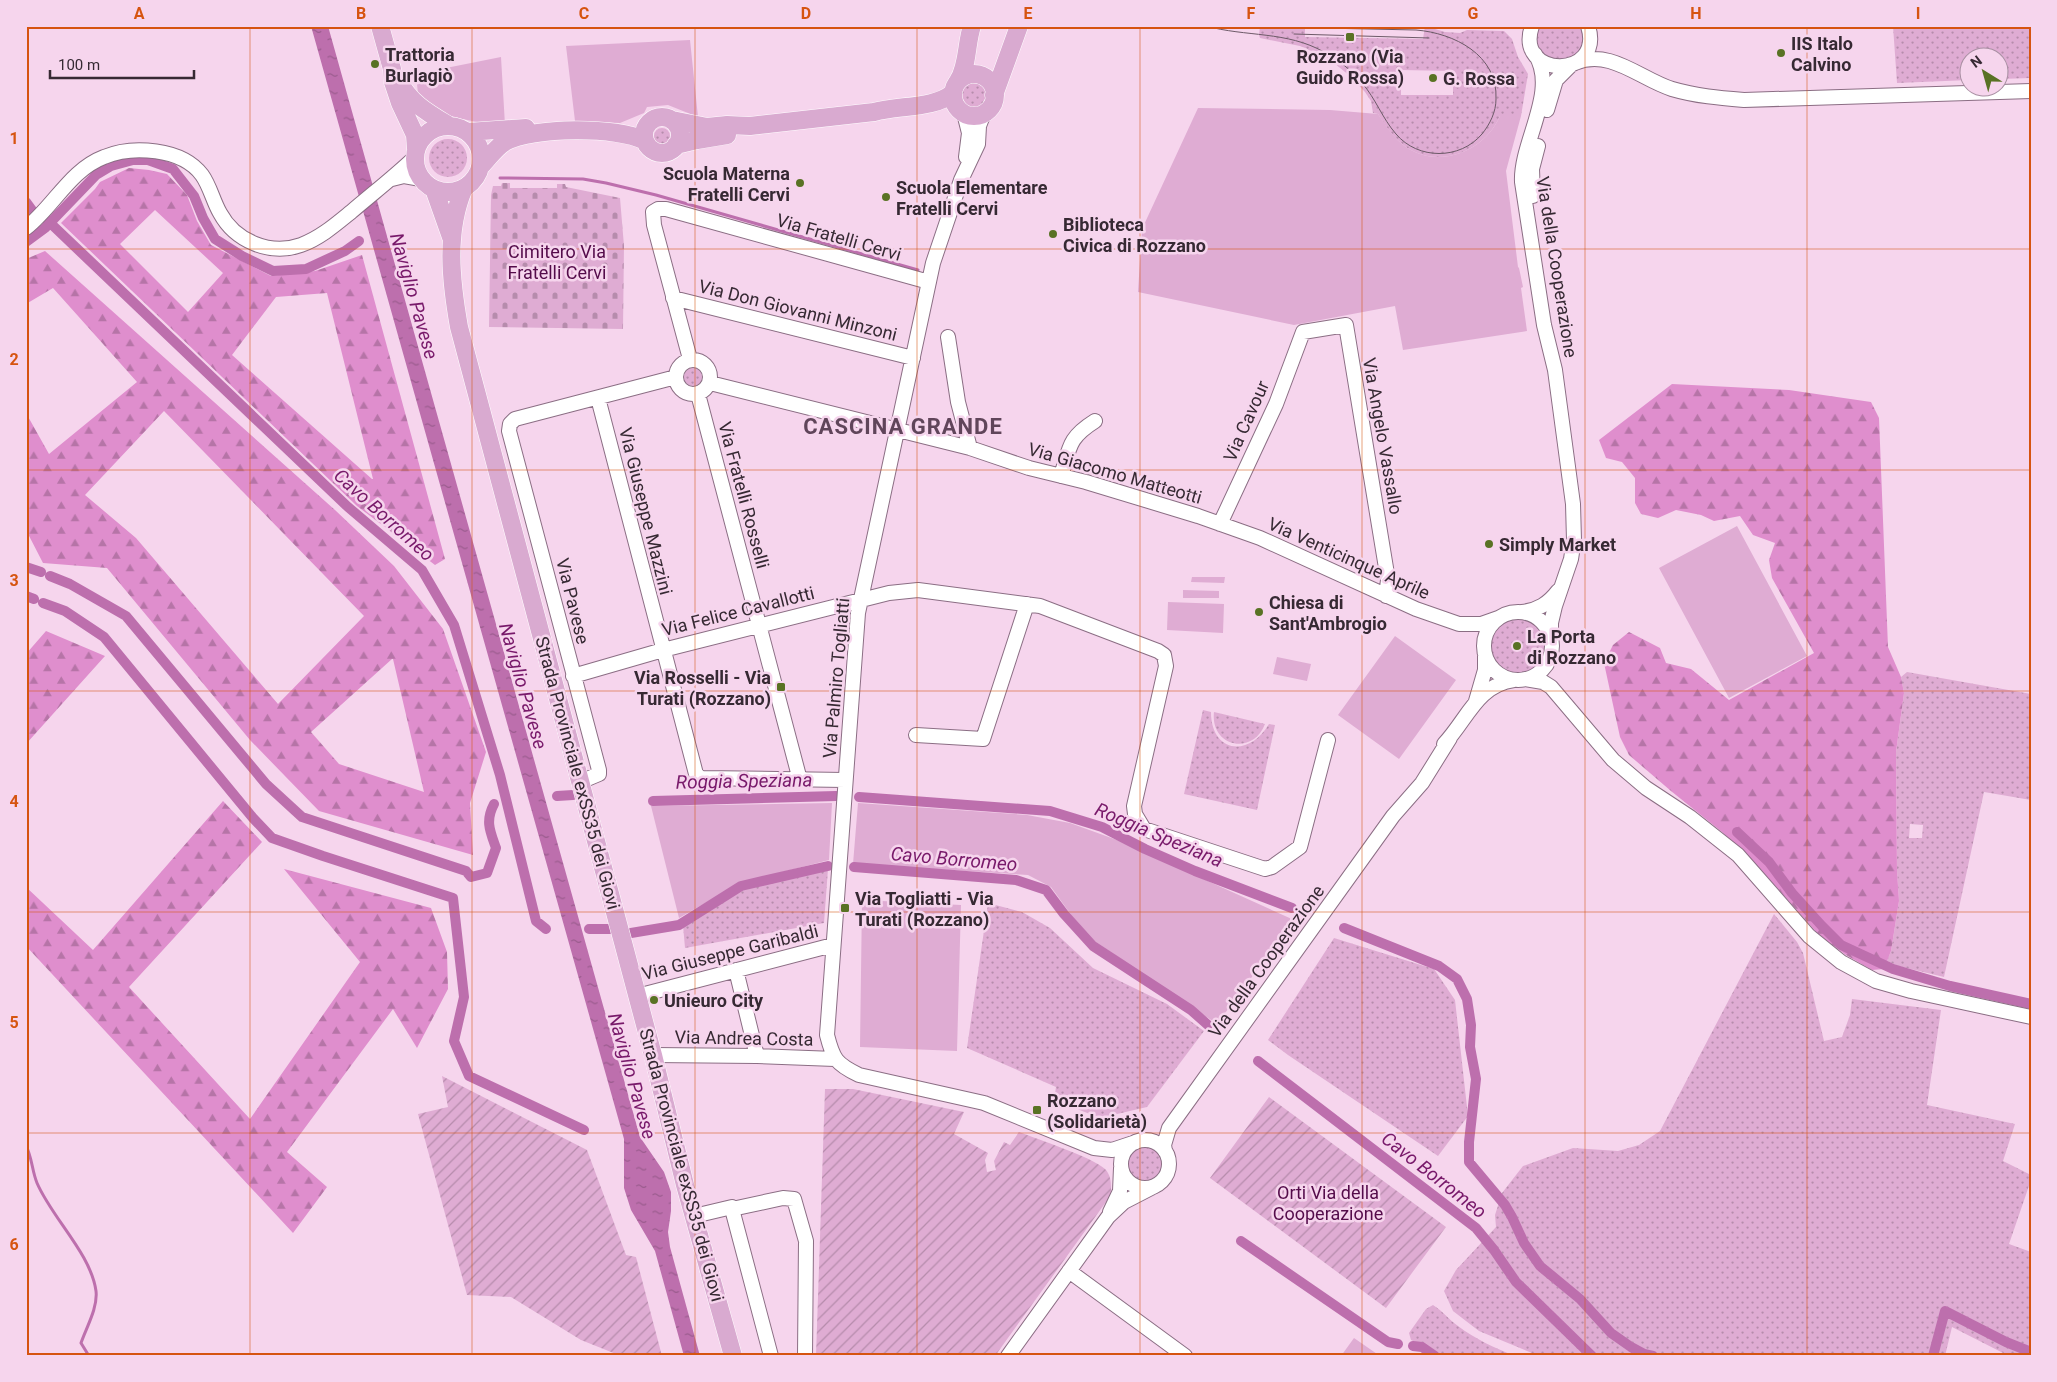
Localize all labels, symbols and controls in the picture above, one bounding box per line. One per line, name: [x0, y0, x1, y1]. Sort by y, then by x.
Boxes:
text: A: [134, 4, 145, 23]
text: B: [356, 4, 366, 23]
text: C: [579, 4, 589, 23]
text: D: [801, 4, 811, 23]
text: E: [1024, 4, 1033, 23]
text: F: [1247, 4, 1256, 23]
text: G: [1468, 4, 1479, 23]
text: H: [1690, 4, 1702, 23]
text: I: [1916, 4, 1920, 23]
marker: Rozzano (Via Guido Rossa): [1344, 31, 1356, 43]
place label: IIS Italo Calvino: [1791, 33, 1853, 75]
place label: Trattoria Burlagiò: [385, 44, 455, 86]
place label: Rozzano (Via Guido Rossa): [1296, 46, 1404, 89]
marker: IIS Italo Calvino: [1775, 47, 1787, 59]
scale bar: [50, 48, 194, 80]
north arrow: [1960, 48, 2010, 98]
text: N: [1967, 52, 1985, 71]
text: 100 m: [58, 56, 100, 74]
marker: Trattoria Burlagiò: [369, 58, 381, 70]
place label: G. Rossa: [1443, 68, 1515, 89]
marker: G. Rossa: [1427, 72, 1439, 84]
text: 1: [9, 129, 19, 148]
place label: Scuola Materna Fratelli Cervi: [663, 163, 790, 205]
street label: Via della Cooperazione: [1532, 175, 1582, 359]
marker: Scuola Materna Fratelli Cervi: [794, 177, 806, 189]
place label: Scuola Elementare Fratelli Cervi: [896, 177, 1048, 219]
marker: Scuola Elementare Fratelli Cervi: [880, 191, 892, 203]
street label: Via Fratelli Cervi: [774, 209, 904, 265]
place label: Biblioteca Civica di Rozzano: [1063, 214, 1206, 256]
marker: Biblioteca Civica di Rozzano: [1047, 228, 1059, 240]
water label: Naviglio Pavese: [385, 230, 443, 362]
park label: Cimitero Via Fratelli Cervi: [508, 241, 606, 283]
street label: Via Don Giovanni Minzoni: [697, 275, 899, 345]
text: 2: [9, 350, 19, 369]
street label: Via Angelo Vassallo: [1359, 356, 1407, 516]
street label: Via Cavour: [1219, 377, 1273, 465]
district label: CASCINA GRANDE: [803, 414, 1003, 439]
street label: Via Fratelli Rosselli: [714, 419, 774, 571]
street label: Via Giuseppe Mazzini: [615, 425, 677, 597]
street label: Via Giacomo Matteotti: [1026, 438, 1204, 508]
water label: Cavo Borromeo: [329, 464, 439, 566]
street label: Via Venticinque Aprile: [1265, 513, 1433, 603]
place label: Simply Market: [1499, 534, 1616, 555]
marker: Simply Market: [1483, 538, 1495, 550]
street label: Via Pavese: [552, 556, 594, 646]
text: 3: [9, 571, 19, 590]
street label: Via Felice Cavallotti: [660, 582, 816, 640]
place label: Chiesa di Sant'Ambrogio: [1269, 592, 1387, 634]
street label: Via Palmiro Togliatti: [819, 597, 853, 759]
marker: Chiesa di Sant'Ambrogio: [1253, 606, 1265, 618]
water label: Naviglio Pavese: [494, 620, 552, 752]
place label: La Porta di Rozzano: [1527, 626, 1616, 668]
street label: Strada Provinciale exSS35 dei Giovi: [531, 634, 625, 912]
marker: La Porta di Rozzano: [1511, 640, 1523, 652]
place label: Via Rosselli - Via Turati (Rozzano): [634, 667, 771, 710]
marker: Via Rosselli - Via Turati (Rozzano): [775, 681, 787, 693]
water label: Roggia Speziana: [675, 768, 813, 794]
text: 4: [9, 792, 19, 811]
water label: Roggia Speziana: [1092, 798, 1226, 872]
water label: Cavo Borromeo: [890, 842, 1018, 876]
street label: Via della Cooperazione: [1204, 881, 1328, 1041]
place label: Via Togliatti - Via Turati (Rozzano): [855, 888, 994, 931]
marker: Via Togliatti - Via Turati (Rozzano): [839, 902, 851, 914]
street label: Via Giuseppe Garibaldi: [640, 920, 820, 984]
place label: Unieuro City: [664, 990, 764, 1011]
marker: Unieuro City: [648, 994, 660, 1006]
water label: Naviglio Pavese: [603, 1010, 661, 1142]
text: 5: [9, 1013, 19, 1032]
street label: Strada Provinciale exSS35 dei Giovi: [635, 1026, 729, 1304]
street label: Via Andrea Costa: [675, 1026, 813, 1050]
place label: Rozzano (Solidarietà): [1047, 1090, 1147, 1133]
marker: Rozzano (Solidarietà): [1031, 1104, 1043, 1116]
water label: Cavo Borromeo: [1377, 1127, 1491, 1223]
park label: Orti Via della Cooperazione: [1273, 1182, 1383, 1224]
text: 6: [9, 1235, 19, 1254]

